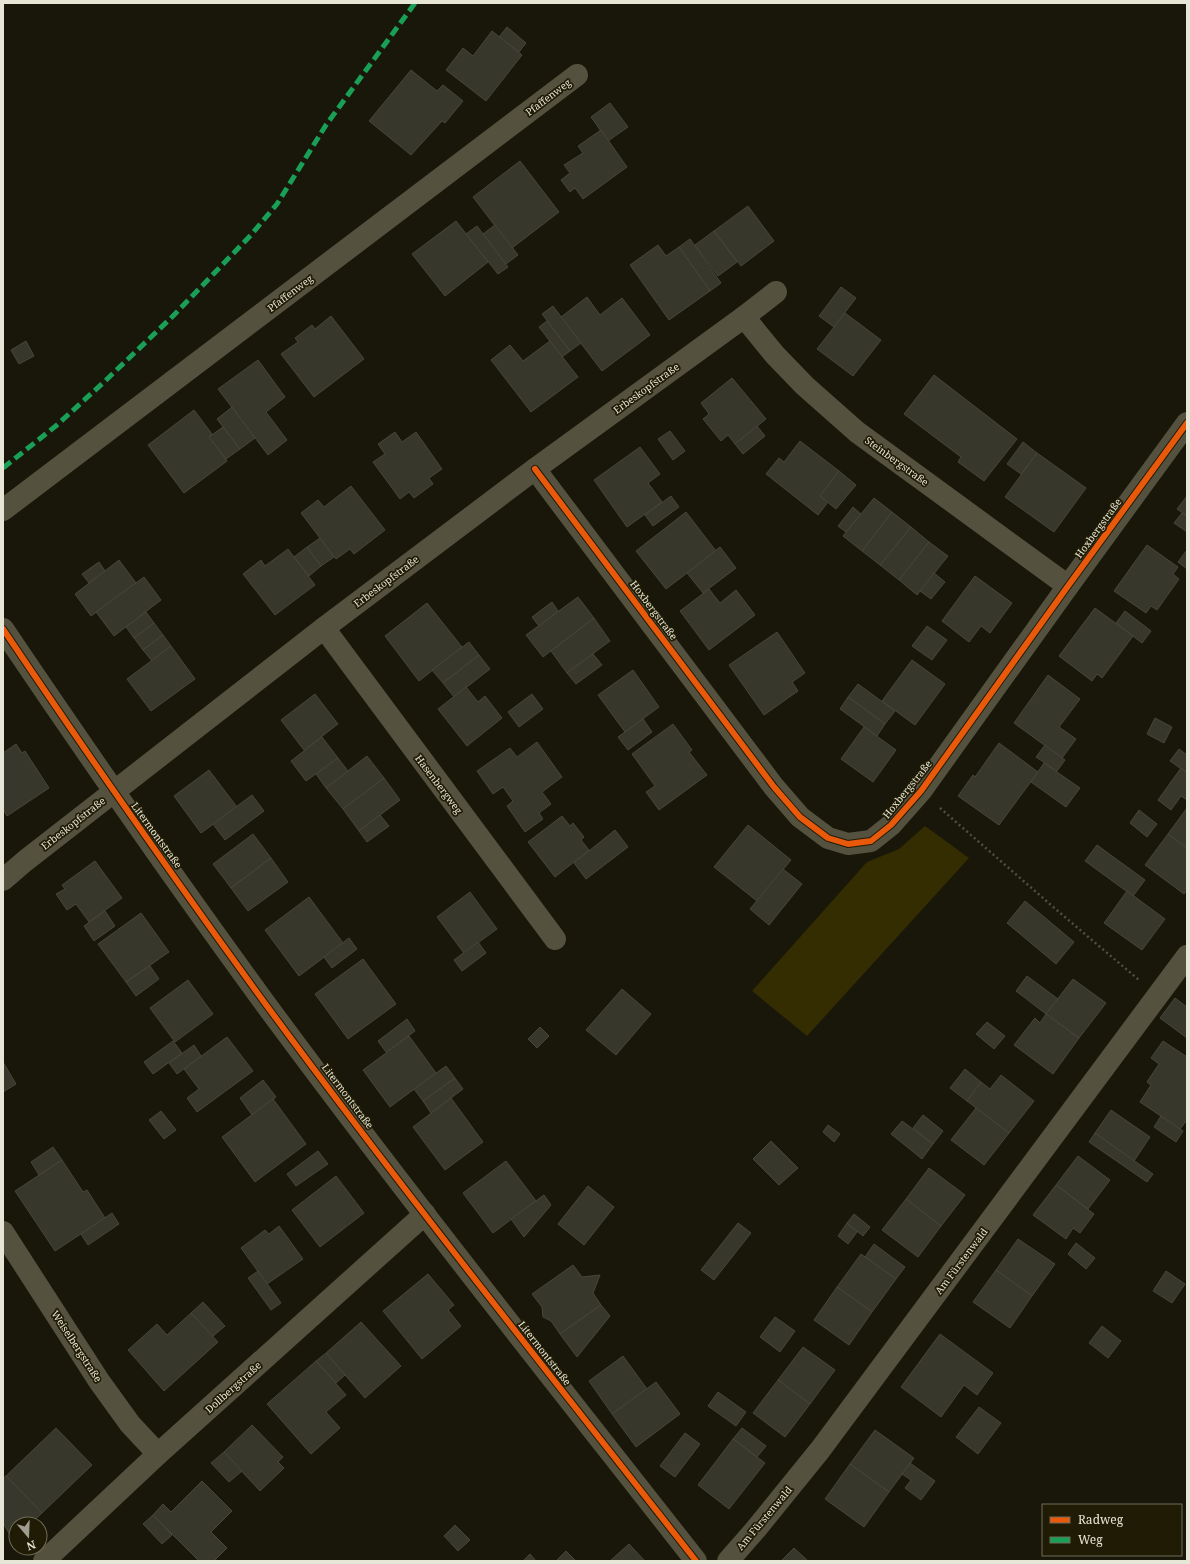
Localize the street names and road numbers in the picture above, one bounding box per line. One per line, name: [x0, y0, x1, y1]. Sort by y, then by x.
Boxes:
street label: Pfaffenweg: [522, 75, 574, 119]
street label: Pfaffenweg: [264, 271, 316, 315]
street label: Erbeskopfstraße: [610, 359, 682, 417]
street label: Steinbergstraße: [862, 433, 932, 489]
street label: Hoxbergstraße: [1071, 495, 1125, 561]
street label: Erbeskopfstraße: [351, 552, 421, 610]
street label: Hoxbergstraße: [627, 577, 681, 643]
street label: Hasenbergweg: [412, 752, 466, 817]
street label: Hoxbergstraße: [879, 757, 935, 821]
street label: Erbeskopfstraße: [38, 793, 108, 853]
street label: Litermontstraße: [128, 799, 186, 871]
street label: Litermontstraße: [319, 1061, 377, 1131]
street label: Am Fürstenwald: [932, 1225, 990, 1297]
street label: Weiselbergstraße: [49, 1307, 105, 1385]
street label: Litermontstraße: [515, 1318, 575, 1388]
street label: Dollbergstraße: [202, 1358, 264, 1416]
street label: Am Fürstenwald: [733, 1483, 795, 1553]

